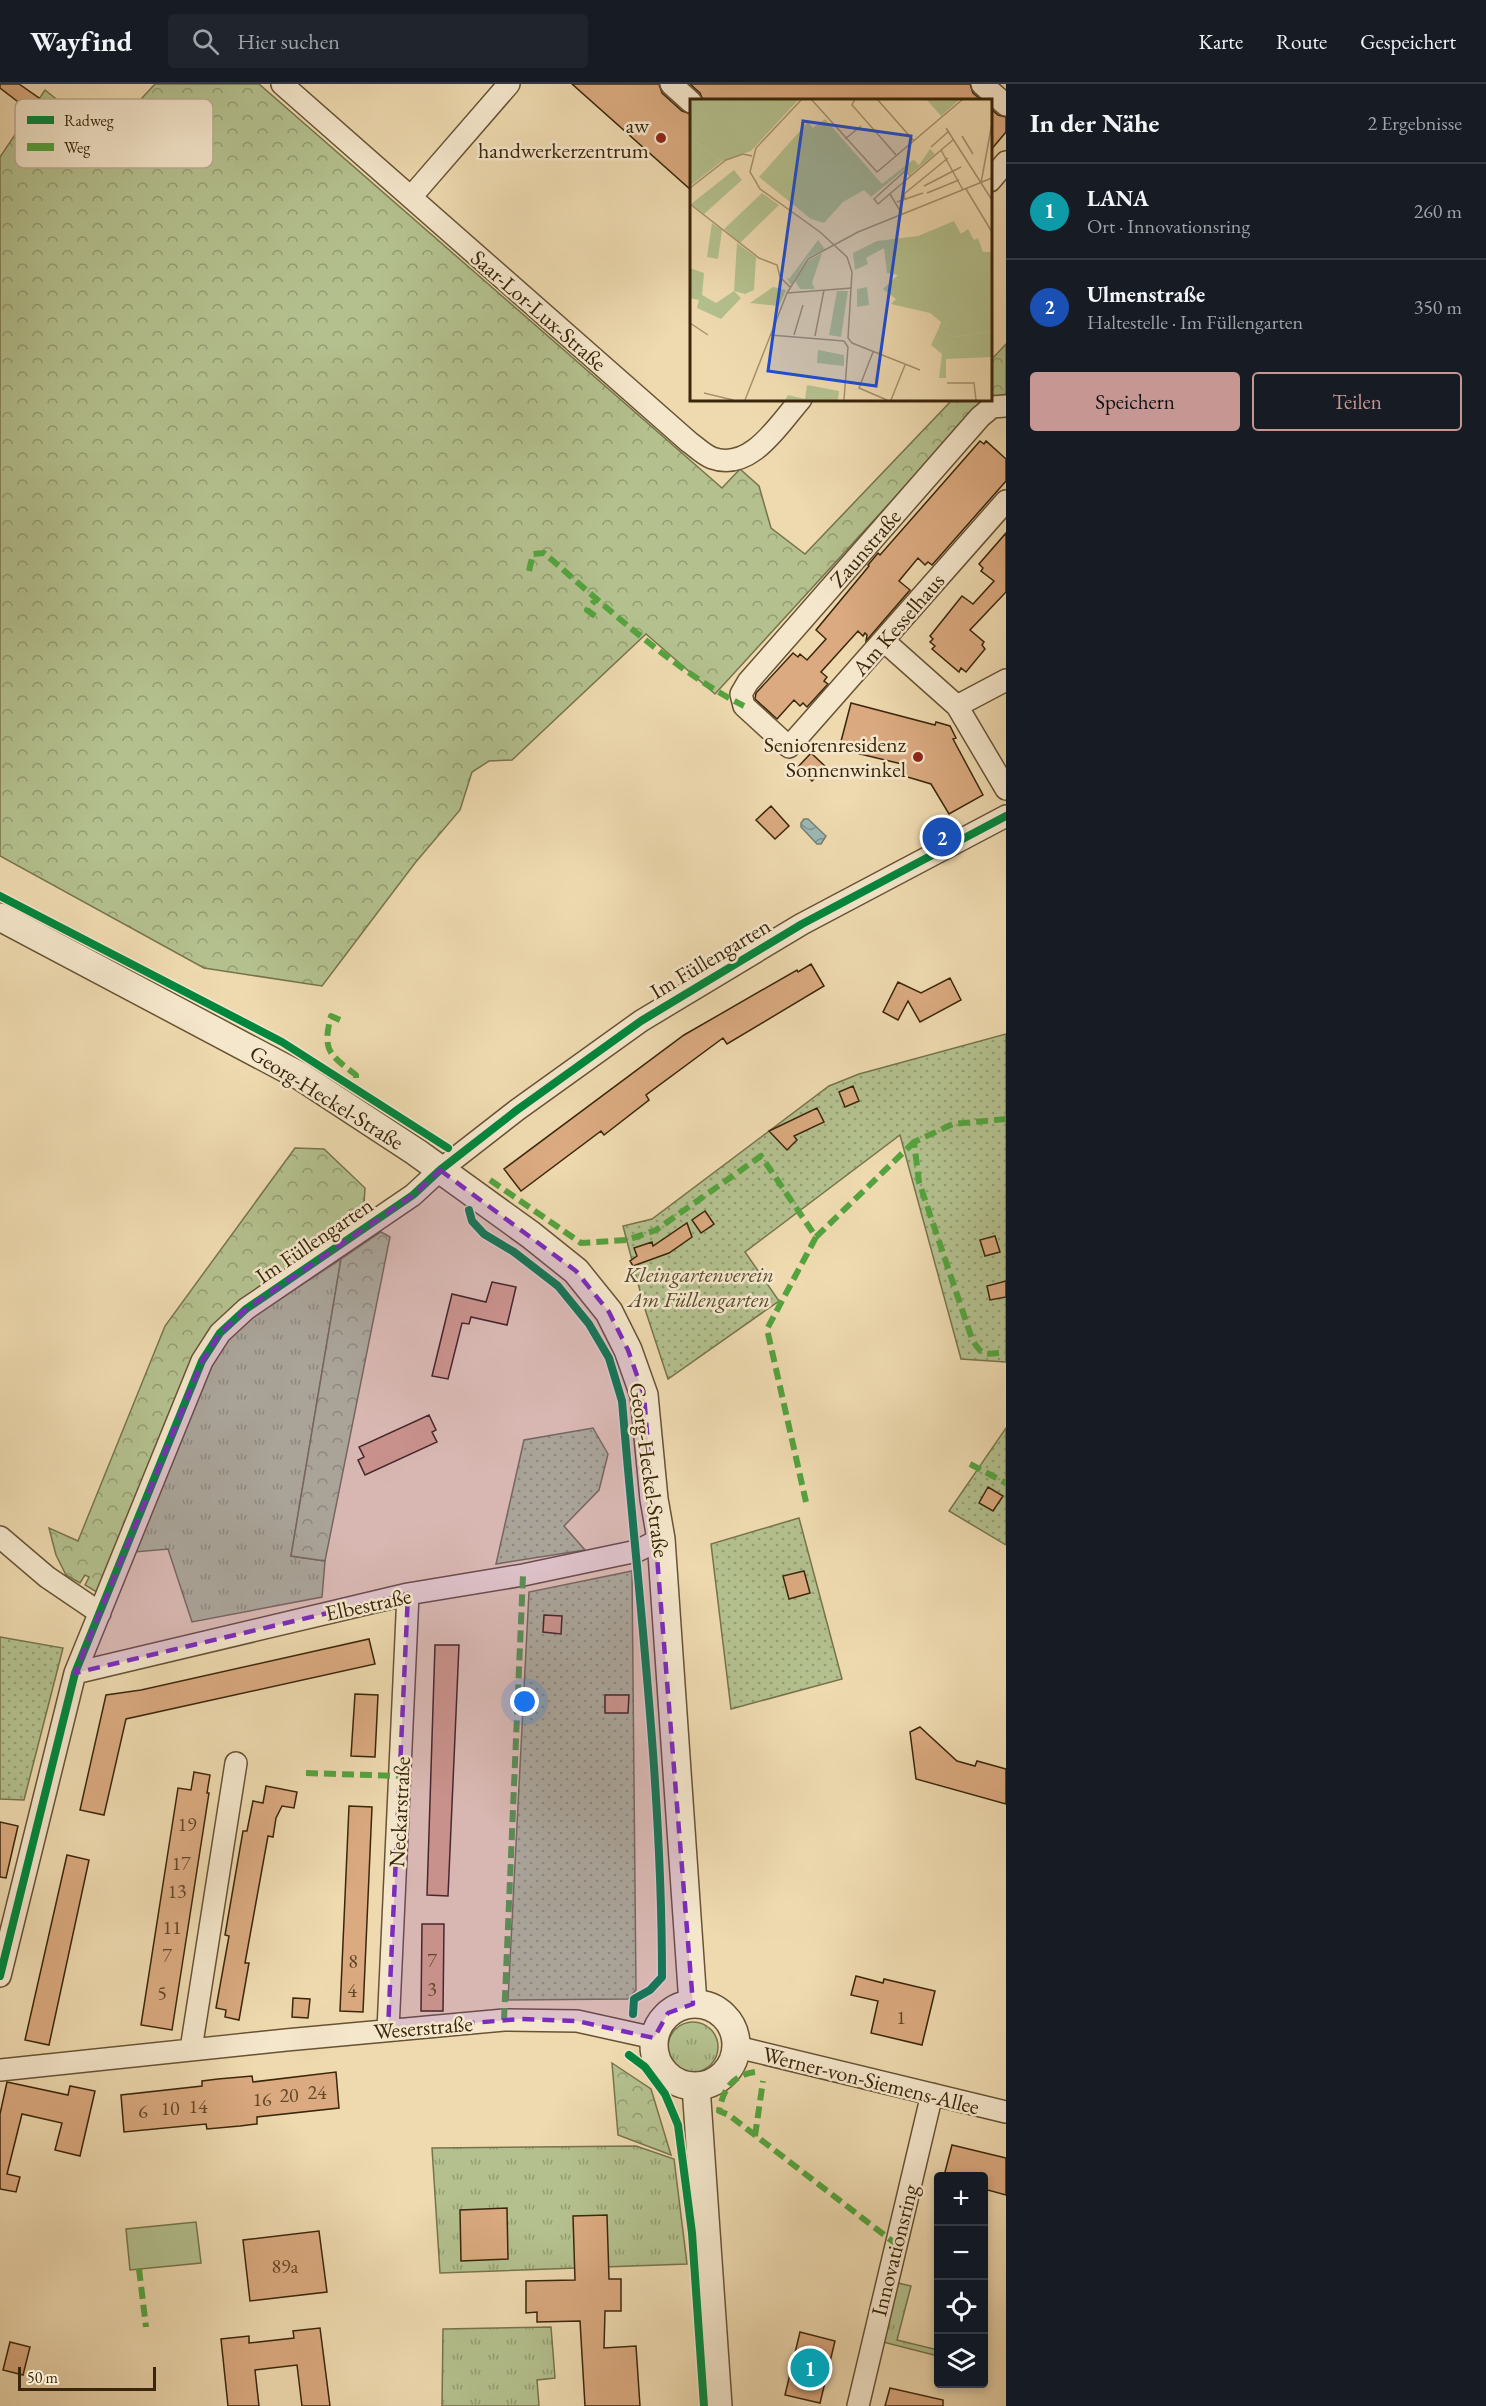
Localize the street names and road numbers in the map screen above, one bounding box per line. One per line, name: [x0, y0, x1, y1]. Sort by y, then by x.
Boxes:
street label: Saar-Lor-Lux-Straße: [465, 243, 613, 378]
street label: Zaunstraße: [823, 503, 908, 594]
street label: Am Kesselhaus: [845, 567, 951, 683]
street label: Im Füllengarten: [645, 911, 776, 1006]
street label: Georg-Heckel-Straße: [244, 1038, 410, 1157]
street label: Im Füllengarten: [250, 1190, 379, 1290]
street label: Georg-Heckel-Straße: [623, 1381, 676, 1560]
street label: Elbestraße: [322, 1581, 414, 1628]
street label: Neckarstraße: [382, 1755, 417, 1868]
street label: Weserstraße: [372, 2009, 474, 2046]
street label: Werner-von-Siemens-Allee: [759, 2040, 983, 2122]
street label: Innovationsring: [864, 2181, 925, 2319]

